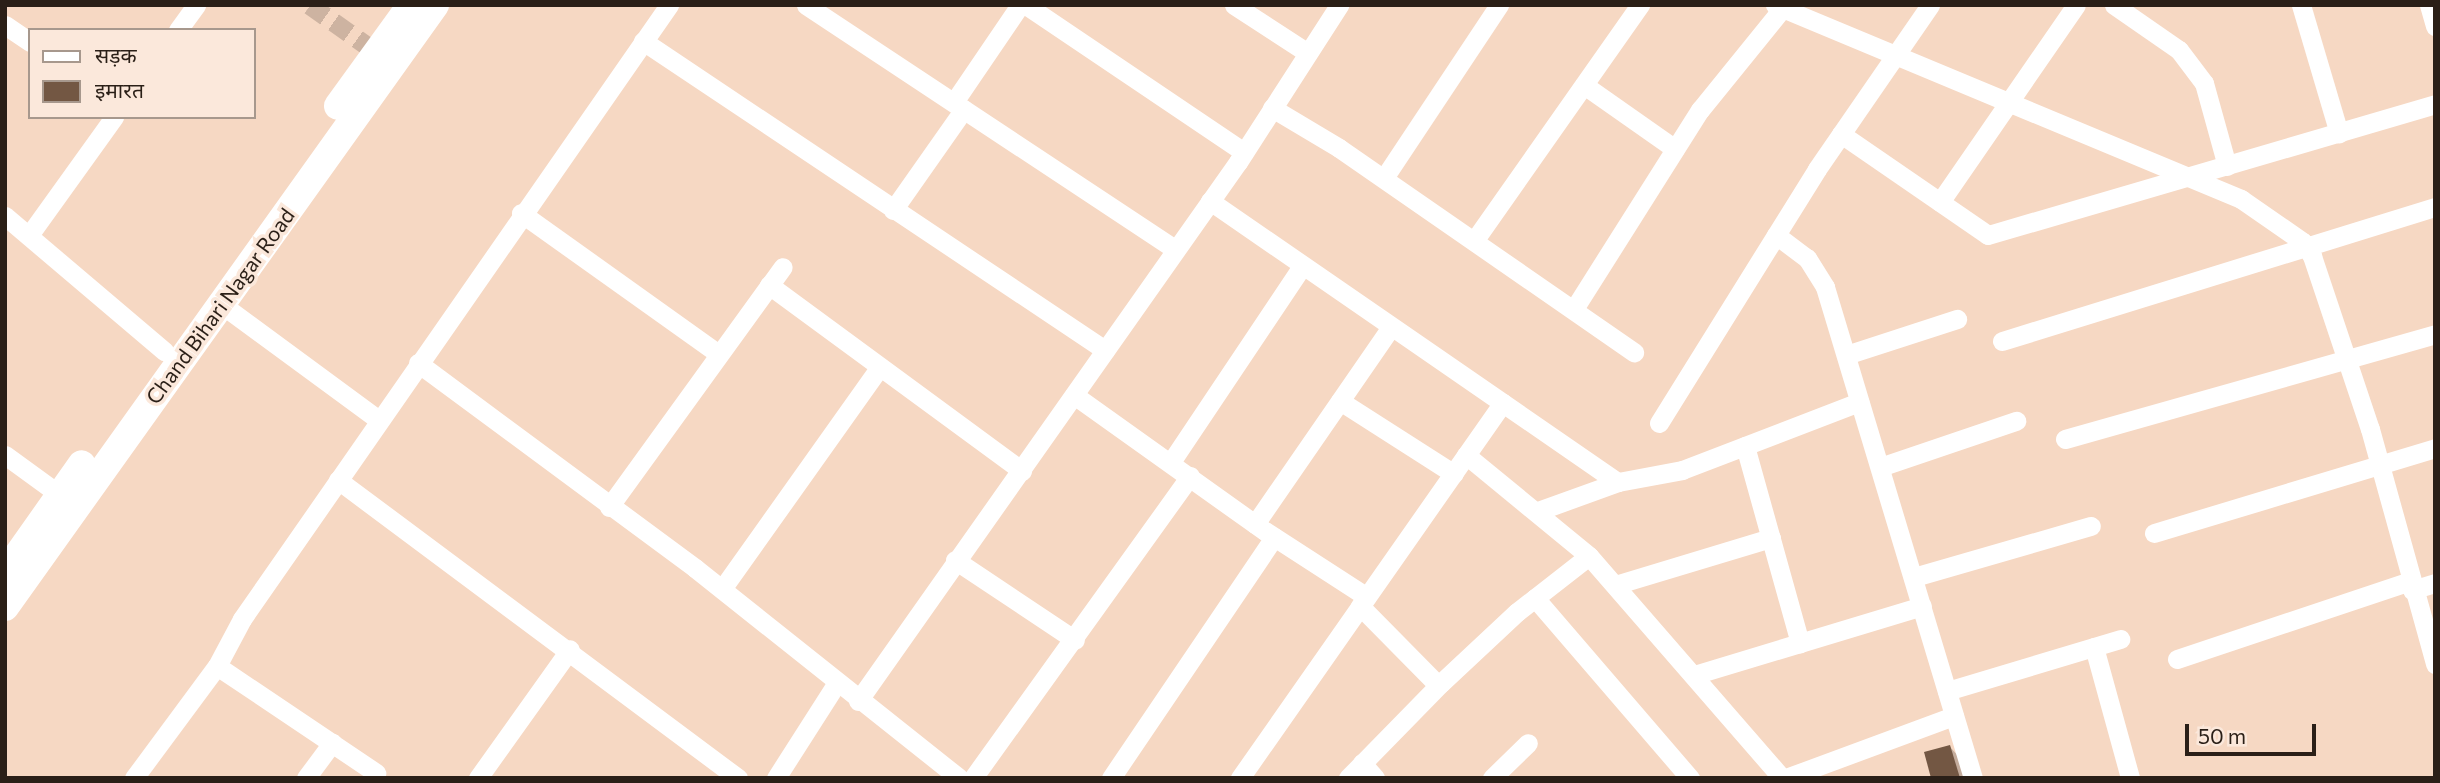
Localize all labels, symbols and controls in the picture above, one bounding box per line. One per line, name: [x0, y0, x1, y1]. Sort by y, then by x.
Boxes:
legend: [28, 28, 256, 119]
text: सड़क: [95, 42, 137, 67]
text: इमारत: [95, 77, 144, 102]
street label: Chand Bihari Nagar Road: [140, 203, 300, 409]
scale bar: [2188, 710, 2319, 754]
text: 50 m: [2198, 723, 2246, 748]

